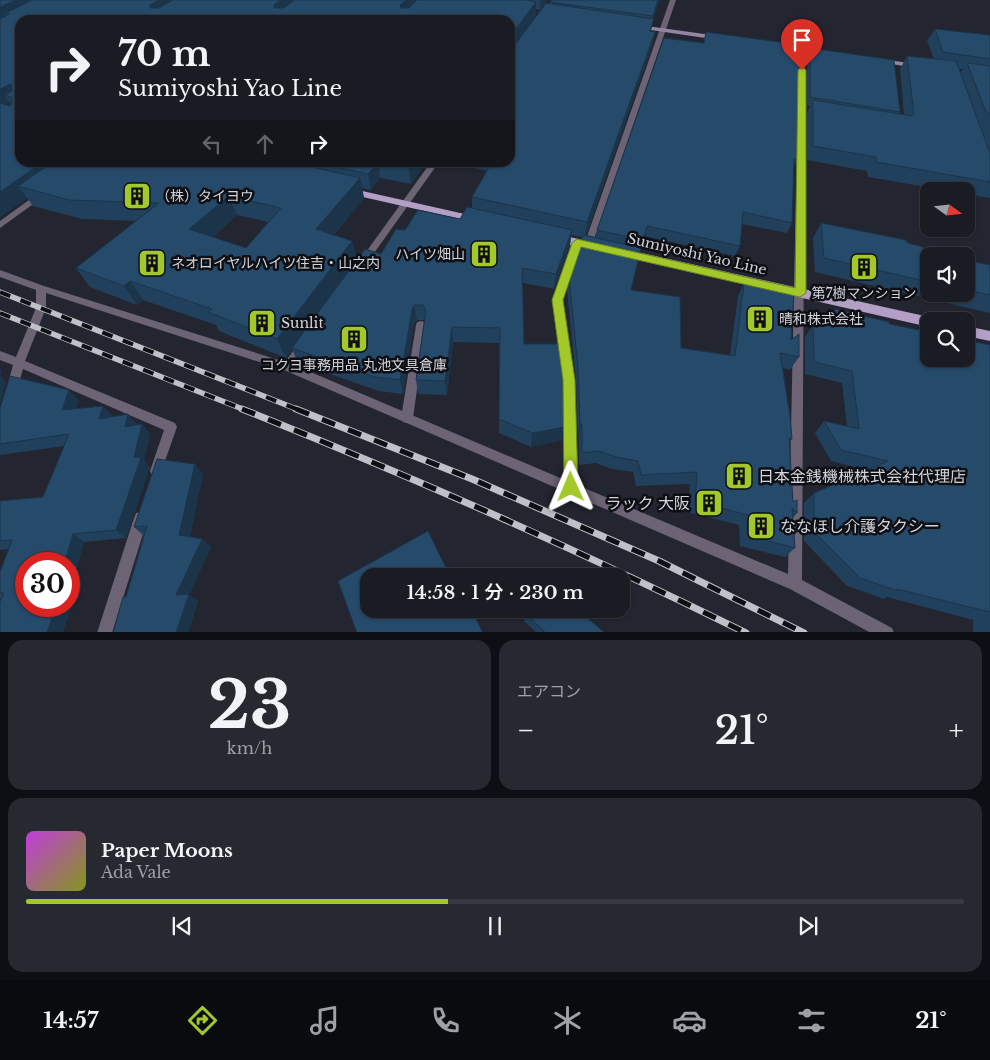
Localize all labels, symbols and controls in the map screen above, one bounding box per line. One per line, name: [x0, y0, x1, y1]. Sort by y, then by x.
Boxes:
pin: [781, 19, 823, 70]
icon: arrive: [788, 26, 816, 54]
text: 70 m: [118, 32, 211, 75]
icon: right: [35, 35, 100, 100]
text: Sumiyoshi Yao Line: [118, 75, 342, 102]
icon: left: [198, 130, 226, 158]
icon: ahead: [251, 130, 279, 158]
icon: right: [304, 130, 332, 158]
building icon: （株）タイヨウ: [122, 181, 152, 211]
north arrow: [920, 182, 975, 238]
map controls: [920, 182, 975, 367]
place label: （株）タイヨウ: [156, 187, 254, 205]
street label: Sumiyoshi Yao Line: [625, 229, 769, 279]
building icon: ハイツ畑山: [469, 239, 499, 269]
place label: ハイツ畑山: [395, 245, 465, 263]
button: sound: [920, 247, 975, 302]
building icon: ネオロイヤルハイツ住吉・山之内: [137, 248, 167, 278]
building icon: 第7樹マンション: [849, 252, 879, 282]
place label: ネオロイヤルハイツ住吉・山之内: [171, 254, 380, 272]
place label: 第7樹マンション: [811, 284, 917, 302]
building icon: 晴和株式会社: [745, 304, 775, 334]
building icon: Sunlit: [247, 308, 277, 338]
place label: 晴和株式会社: [779, 310, 863, 328]
button: search: [920, 312, 975, 367]
place label: Sunlit: [281, 314, 324, 332]
building icon: コクヨ事務用品 丸池文具倉庫: [339, 324, 369, 354]
place label: コクヨ事務用品 丸池文具倉庫: [261, 356, 447, 374]
position arrow: [544, 460, 596, 512]
building icon: 日本金銭機械株式会社代理店: [724, 461, 754, 491]
place label: 日本金銭機械株式会社代理店: [758, 466, 966, 486]
building icon: ラック 大阪: [694, 488, 724, 518]
place label: ラック 大阪: [605, 493, 690, 513]
building icon: ななほし介護タクシー: [746, 511, 776, 541]
place label: ななほし介護タクシー: [780, 516, 940, 536]
speed limit sign: 30: [15, 552, 80, 617]
text: 14:58 · 1 分 · 230 m: [406, 581, 584, 604]
text: 23: [208, 665, 291, 746]
text: エアコン: [517, 681, 581, 701]
text: 21°: [715, 707, 769, 754]
text: −: [517, 713, 535, 748]
text: +: [949, 713, 964, 748]
text: km/h: [227, 738, 272, 758]
text: Paper Moons: [101, 839, 233, 862]
text: Ada Vale: [101, 862, 171, 882]
icon: previous: [168, 912, 196, 940]
icon: pause: [481, 912, 509, 940]
icon: next: [794, 912, 822, 940]
icon: directions: [185, 1003, 220, 1038]
icon: music: [307, 1003, 342, 1038]
icon: phone: [428, 1003, 463, 1038]
icon: climate: [550, 1003, 585, 1038]
icon: car: [672, 1003, 707, 1038]
icon: filters: [794, 1003, 829, 1038]
text: 14:57: [43, 1007, 98, 1034]
text: 21°: [915, 1007, 947, 1034]

